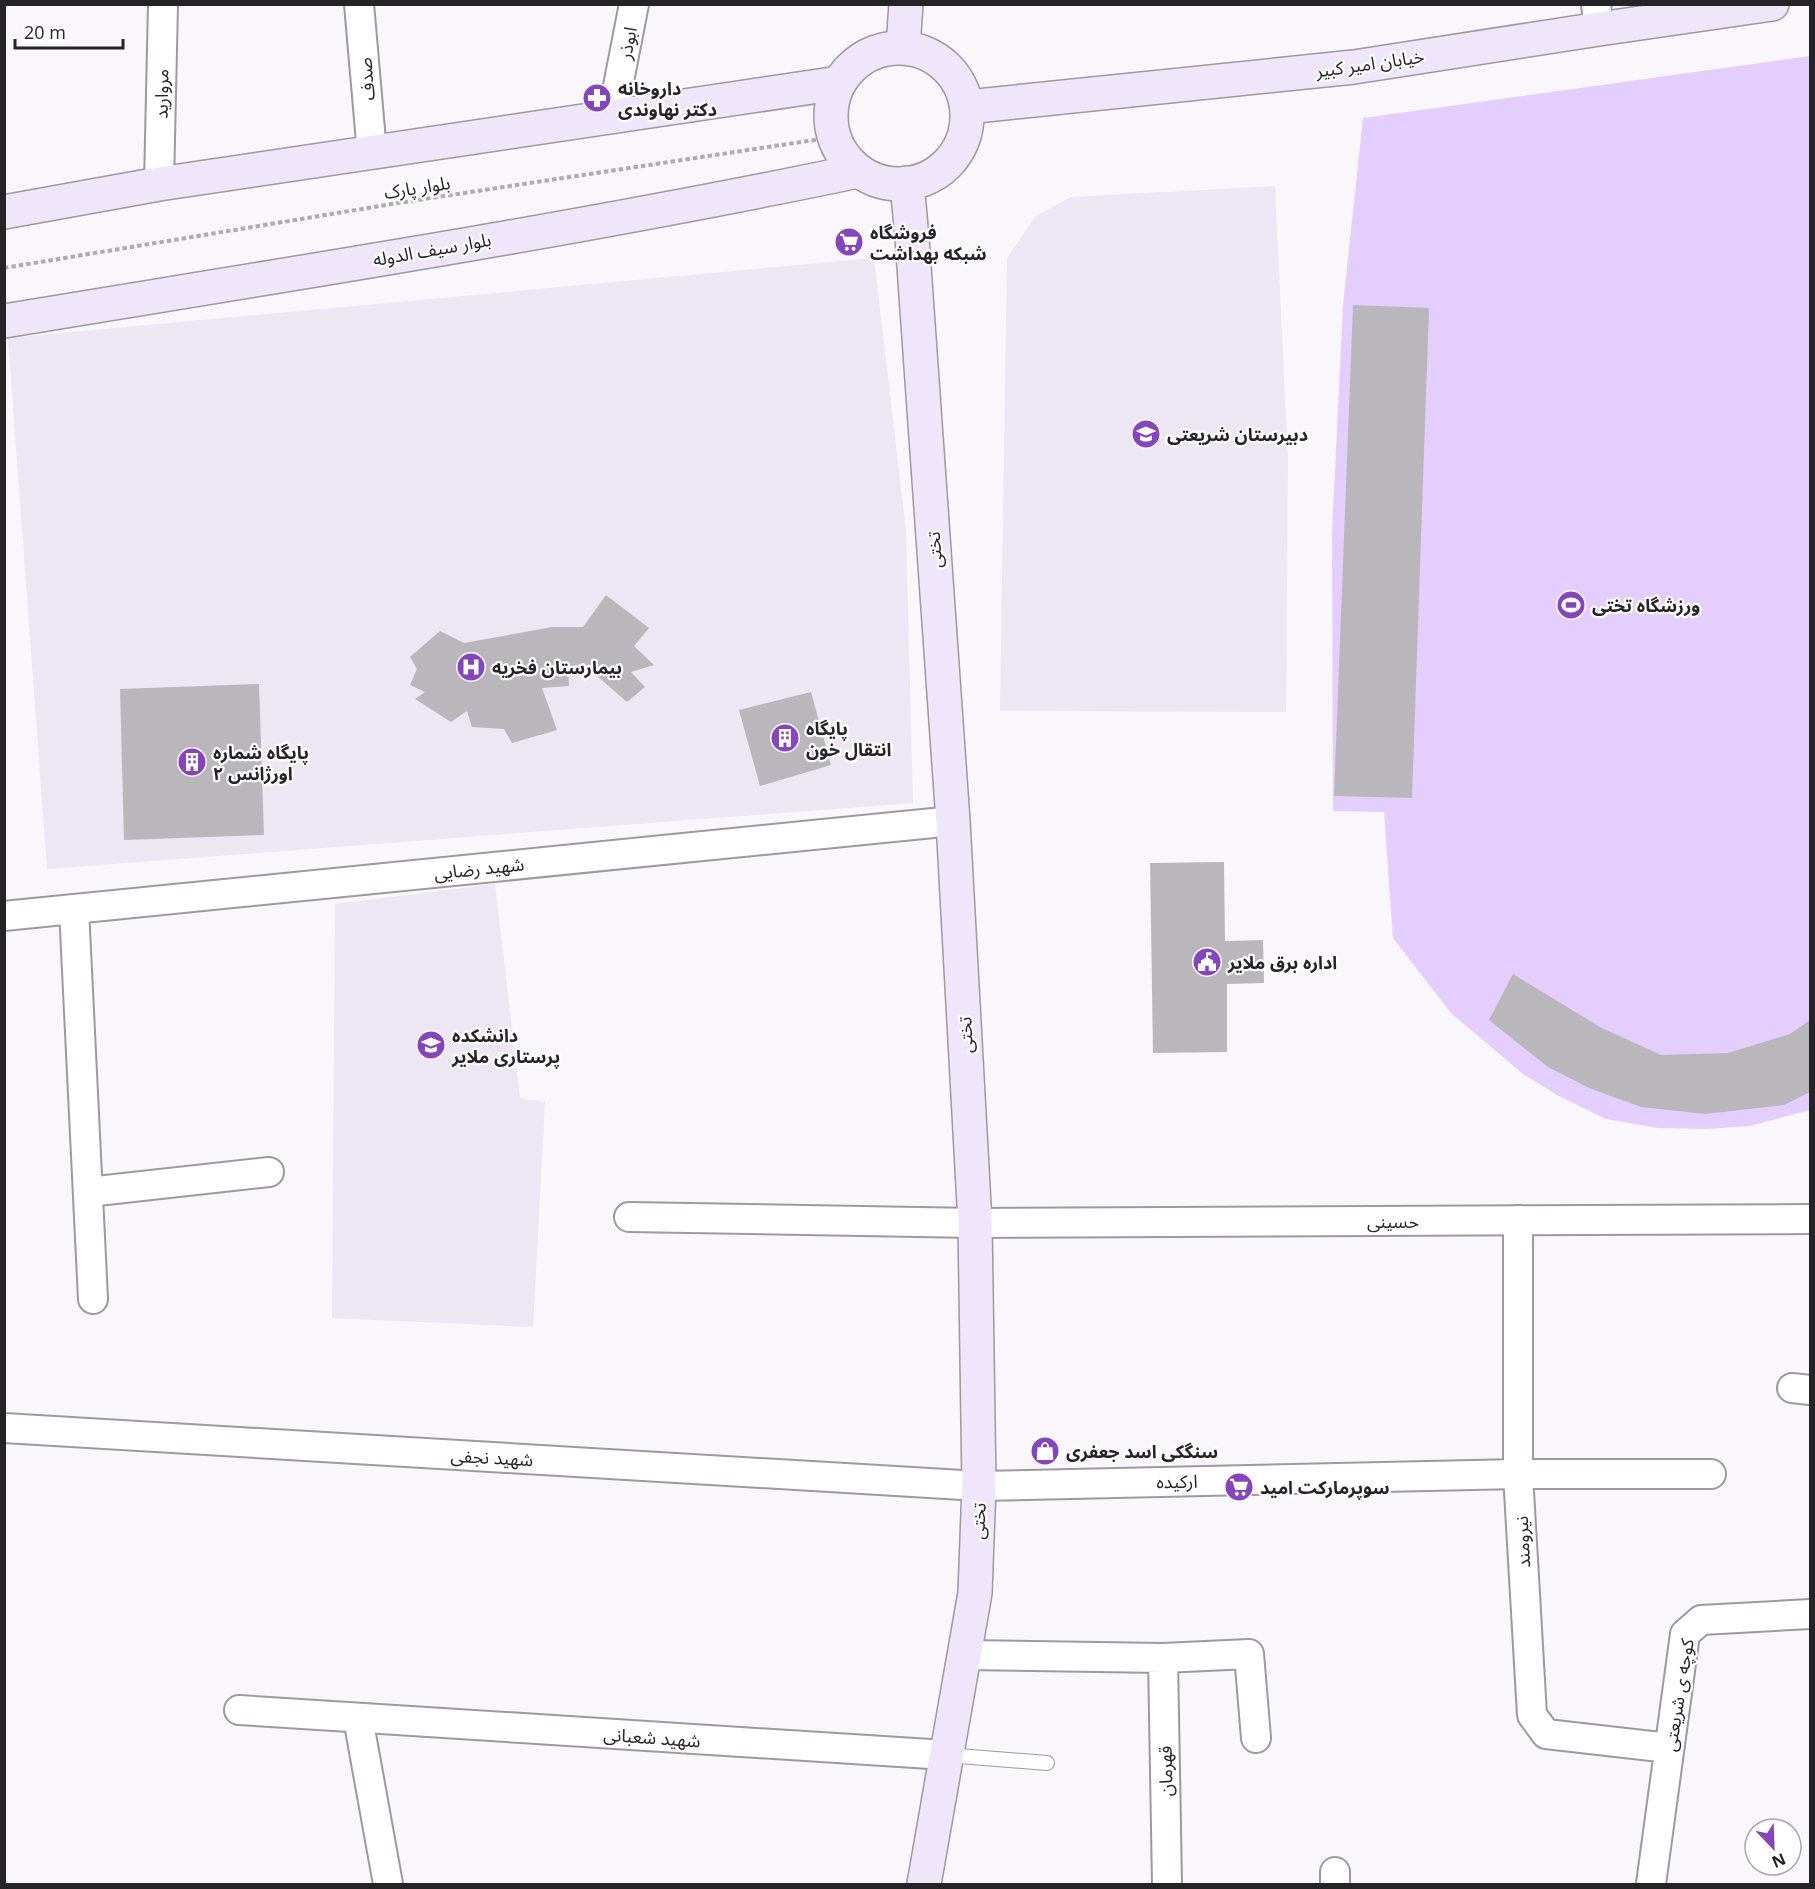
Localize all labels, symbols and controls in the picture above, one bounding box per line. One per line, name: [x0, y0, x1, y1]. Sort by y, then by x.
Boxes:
scale bar: [15, 12, 123, 50]
text: 20 m: [24, 20, 66, 44]
street label: ابوذر: [612, 25, 642, 62]
street label: خیابان امیر کبیر: [1313, 44, 1426, 83]
street label: صدف: [352, 56, 380, 102]
street label: مروارید: [149, 69, 173, 119]
place label: داروخانه دکتر نهاوندی: [618, 76, 717, 121]
pharmacy icon: داروخانه دکتر نهاوندی: [581, 82, 613, 114]
street label: بلوار پارک: [382, 170, 452, 204]
place label: فروشگاه شبکه بهداشت: [870, 220, 987, 265]
supermarket icon: فروشگاه شبکه بهداشت: [833, 226, 865, 258]
street label: بلوار سیف الدوله: [371, 227, 493, 271]
school or university icon: دبیرستان شریعتی: [1130, 418, 1162, 450]
place label: دبیرستان شریعتی: [1167, 422, 1308, 446]
street label: تختی: [921, 531, 947, 569]
sports icon: ورزشگاه تختی: [1555, 589, 1587, 621]
place label: ورزشگاه تختی: [1592, 593, 1700, 617]
hospital icon: بیمارستان فخریه: [455, 651, 487, 683]
place label: بیمارستان فخریه: [492, 655, 622, 679]
place label: پایگاه انتقال خون: [806, 716, 891, 761]
building icon: پایگاه انتقال خون: [769, 722, 801, 754]
place label: پایگاه شماره ۲ اورژانس: [213, 740, 309, 785]
building icon: پایگاه شماره ۲ اورژانس: [176, 746, 208, 778]
street label: شهید رضایی: [433, 851, 525, 885]
public building icon: اداره برق ملایر: [1191, 946, 1223, 978]
place label: اداره برق ملایر: [1227, 950, 1337, 974]
street label: تختی: [952, 1016, 978, 1054]
place label: دانشکده پرستاری ملایر: [451, 1023, 560, 1069]
school or university icon: دانشکده پرستاری ملایر: [415, 1029, 447, 1061]
street label: حسینی: [1367, 1209, 1419, 1233]
shop icon: سنگکی اسد جعفری: [1029, 1435, 1061, 1467]
place label: سنگکی اسد جعفری: [1066, 1439, 1218, 1463]
street label: شهید نجفی: [450, 1443, 534, 1471]
street label: ارکیده: [1156, 1469, 1198, 1493]
supermarket icon: سوپرمارکت امید: [1223, 1471, 1255, 1503]
place label: سوپرمارکت امید: [1260, 1475, 1390, 1500]
street label: تختی: [965, 1502, 991, 1540]
street label: نیرومند: [1509, 1515, 1535, 1569]
street label: کوچه ی شریعتی: [1657, 1636, 1699, 1753]
street label: شهید شعبانی: [603, 1722, 701, 1752]
street label: قهرمان: [1153, 1745, 1177, 1797]
north arrow: [1743, 1817, 1803, 1877]
text: N: [1769, 1848, 1789, 1873]

